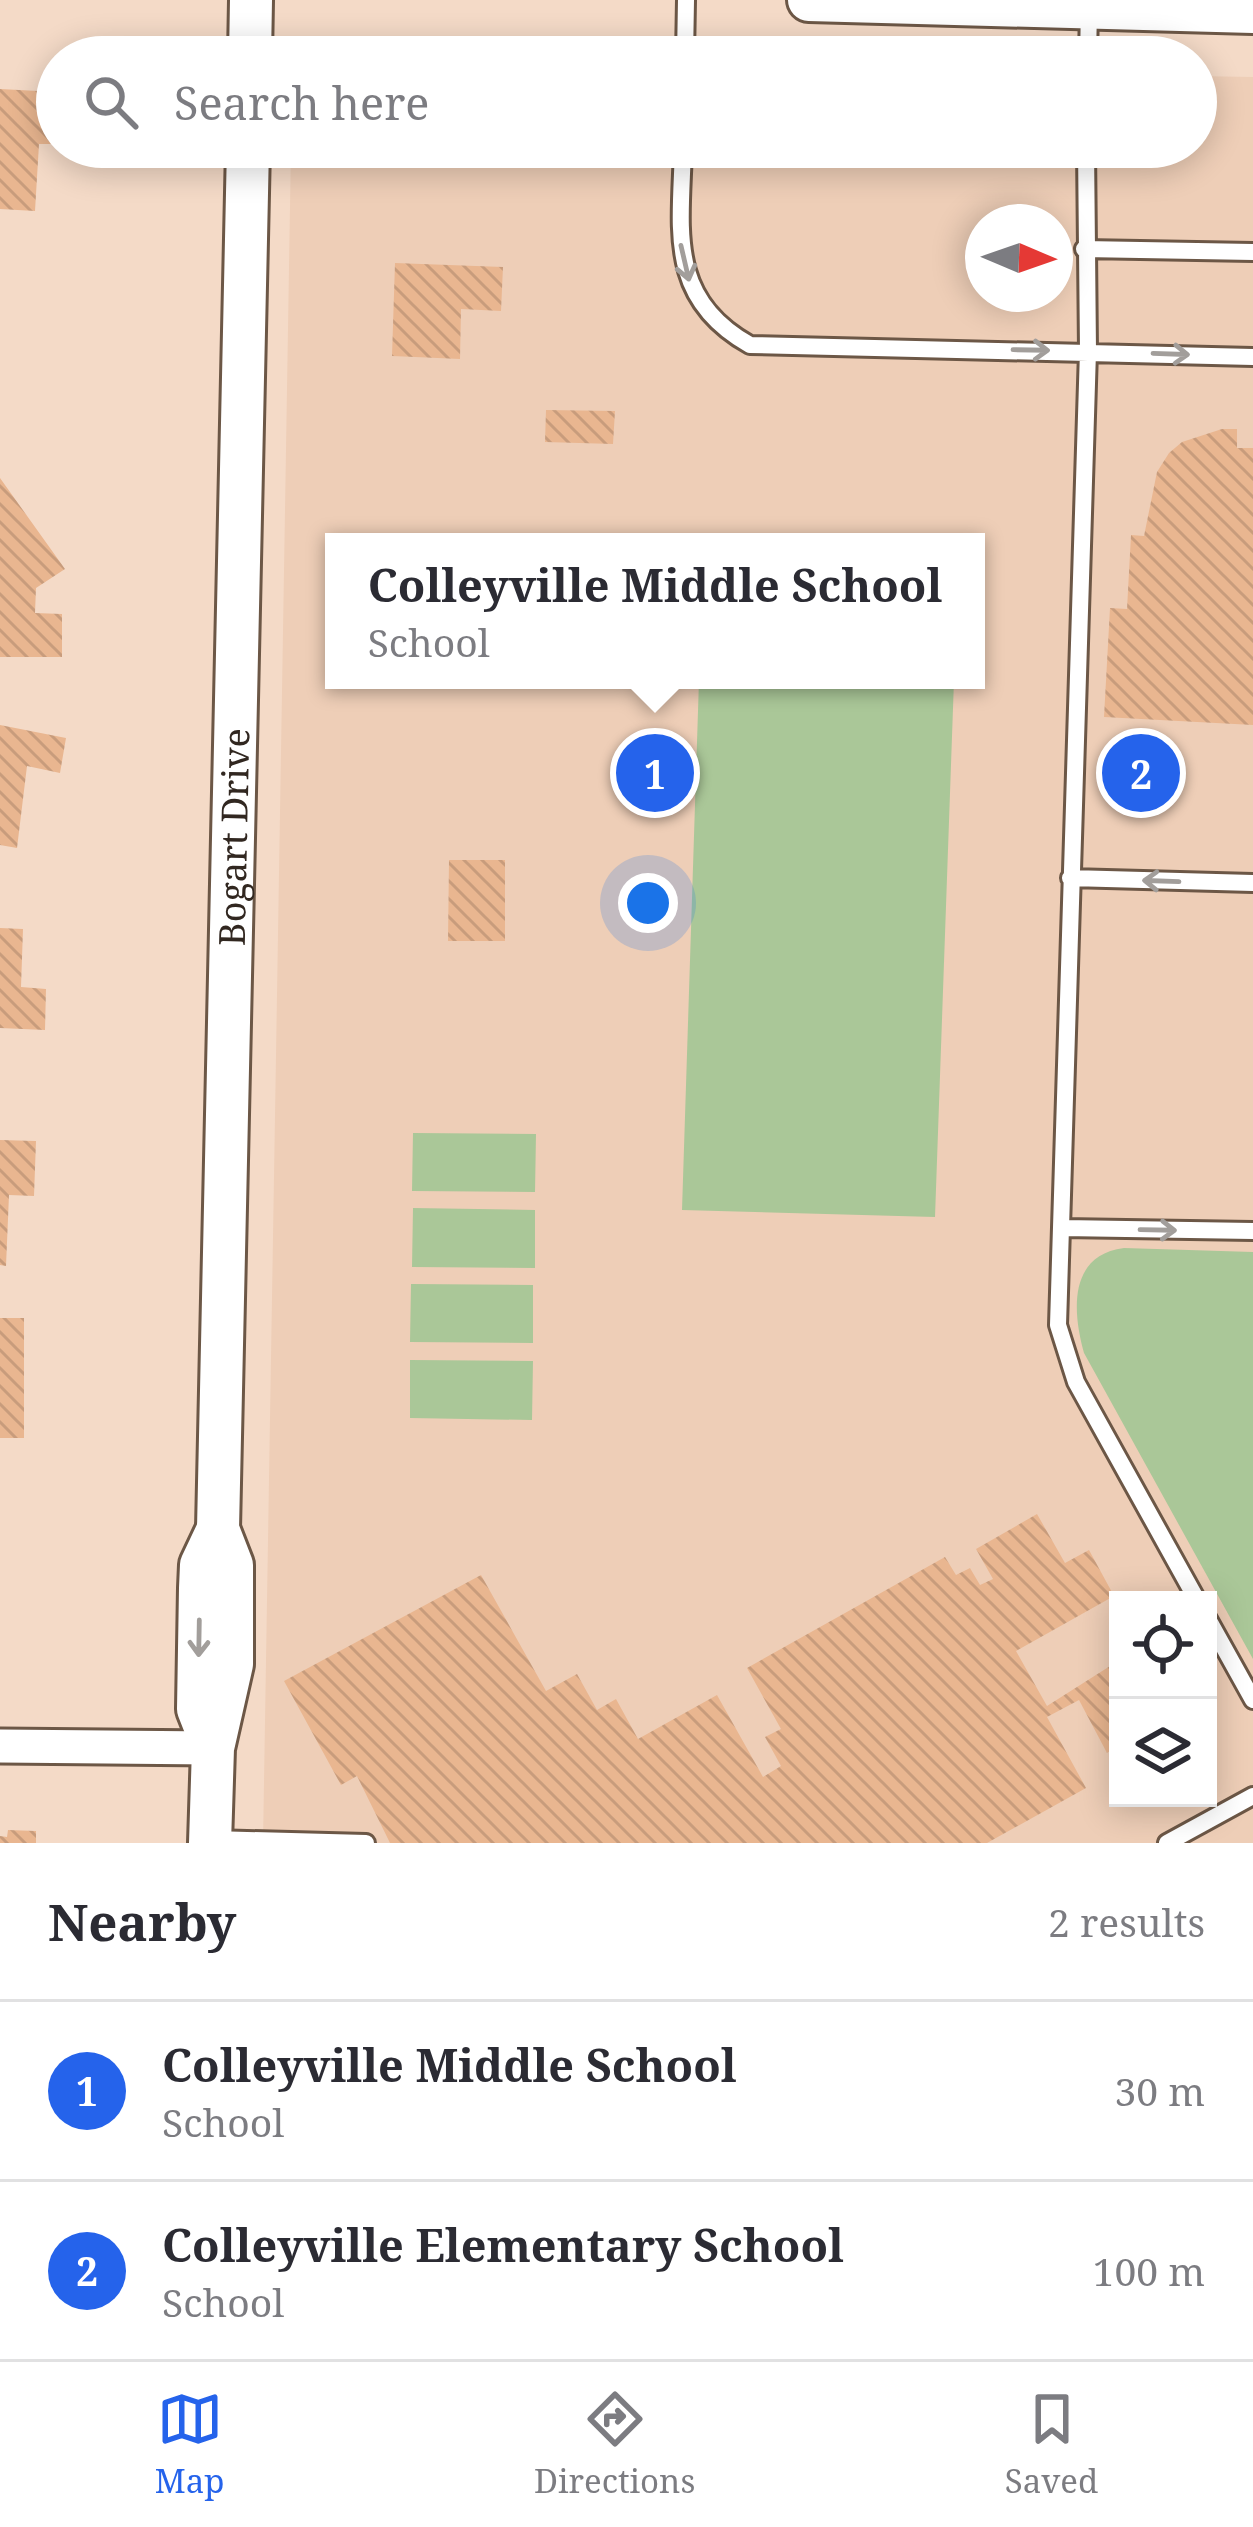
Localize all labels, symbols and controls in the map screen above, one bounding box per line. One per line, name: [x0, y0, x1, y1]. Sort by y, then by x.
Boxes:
search box: [36, 36, 1217, 168]
icon: search: [78, 69, 144, 135]
text: Search here: [174, 72, 429, 133]
north arrow: [965, 204, 1073, 312]
one-way arrow: [675, 244, 698, 282]
one-way arrow: [1011, 339, 1050, 362]
one-way arrow: [1151, 343, 1190, 366]
popup: [325, 533, 985, 689]
text: Colleyville Middle School: [368, 554, 942, 615]
text: School: [368, 615, 490, 668]
street label: Bogart Drive: [206, 728, 260, 946]
pin: 1: [616, 728, 694, 818]
pin: 2: [1102, 728, 1180, 818]
one-way arrow: [1142, 869, 1181, 892]
your location: [618, 873, 678, 933]
one-way arrow: [1138, 1218, 1177, 1241]
map controls: [1109, 1591, 1217, 1807]
button: locate: [1109, 1591, 1217, 1699]
one-way arrow: [187, 1618, 210, 1657]
button: layers: [1109, 1699, 1217, 1807]
text: Nearby: [48, 1886, 236, 1956]
text: 2 results: [1048, 1895, 1205, 1948]
text: Colleyville Middle School: [162, 2034, 737, 2095]
text: 1: [76, 2064, 98, 2117]
text: 30 m: [1114, 2064, 1205, 2117]
text: School: [162, 2095, 284, 2148]
text: Colleyville Elementary School: [162, 2214, 844, 2275]
text: 2: [76, 2244, 98, 2297]
text: 100 m: [1093, 2244, 1205, 2297]
text: School: [162, 2275, 284, 2328]
tab: Map: [155, 2386, 225, 2503]
tab: Directions: [534, 2386, 695, 2503]
tab: Saved: [1005, 2386, 1098, 2503]

